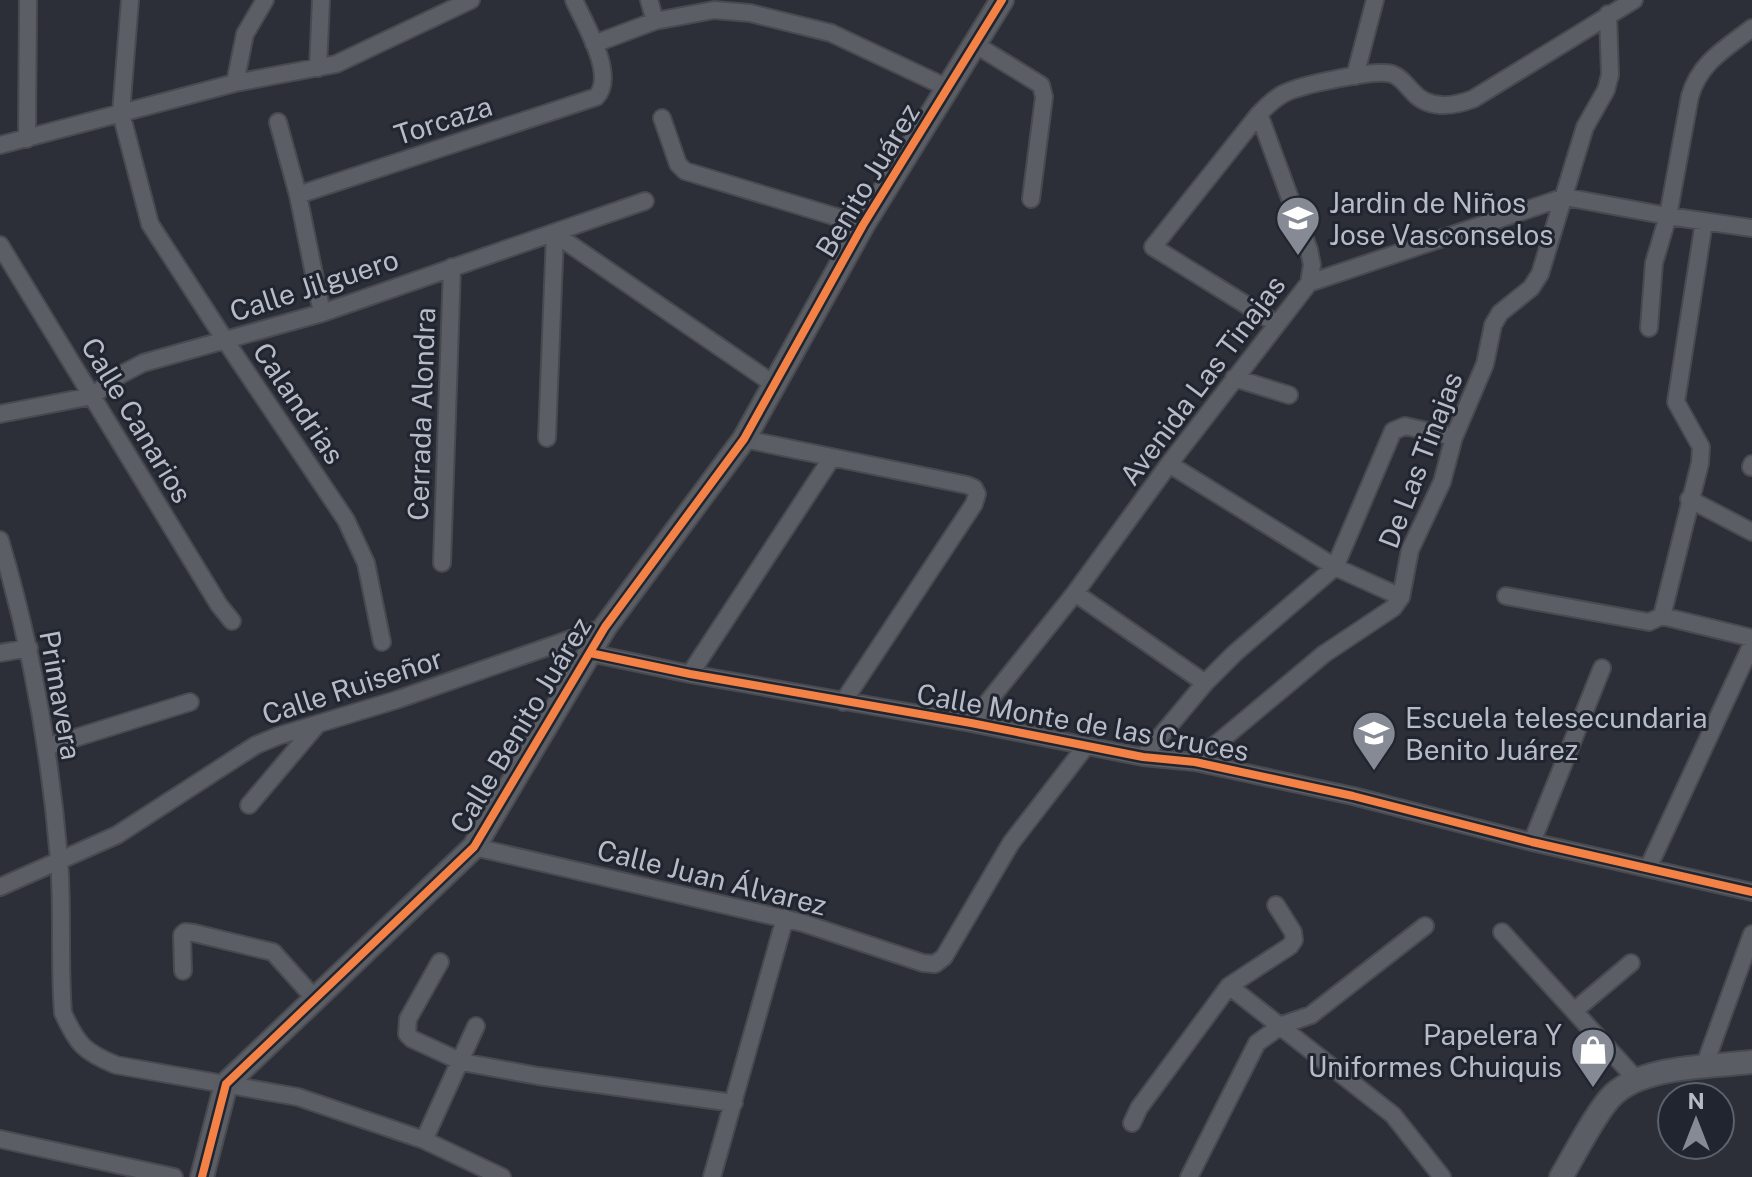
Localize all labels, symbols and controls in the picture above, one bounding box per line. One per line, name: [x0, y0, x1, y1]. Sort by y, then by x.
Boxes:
street label: Torcaza: [390, 89, 496, 151]
street label: Benito Juárez: [808, 97, 926, 263]
place label: Jardin de Niños Jose Vasconselos: [1329, 186, 1553, 251]
school or university icon: Jardin de Niños Jose Vasconselos: [1274, 194, 1322, 257]
street label: Calle Jilguero: [225, 242, 403, 328]
street label: Avenida Las Tinajas: [1112, 269, 1292, 491]
street label: Cerrada Alondra: [401, 307, 441, 521]
street label: Calle Canarios: [75, 331, 199, 509]
street label: Calandrias: [247, 336, 351, 470]
street label: De Las Tinajas: [1371, 367, 1469, 553]
street label: Calle Benito Juárez: [443, 611, 597, 839]
street label: Primavera: [33, 628, 89, 762]
street label: Calle Ruiseñor: [258, 641, 446, 731]
street label: Calle Monte de las Cruces: [914, 677, 1252, 767]
place label: Escuela telesecundaria Benito Juárez: [1405, 701, 1707, 766]
school or university icon: Escuela telesecundaria Benito Juárez: [1350, 709, 1398, 772]
street label: Calle Juan Álvarez: [594, 833, 830, 921]
place label: Papelera Y Uniformes Chuiquis: [1308, 1018, 1562, 1083]
shop icon: Papelera Y Uniformes Chuiquis: [1569, 1026, 1617, 1089]
north arrow: [1656, 1081, 1736, 1161]
text: N: [1687, 1088, 1705, 1114]

